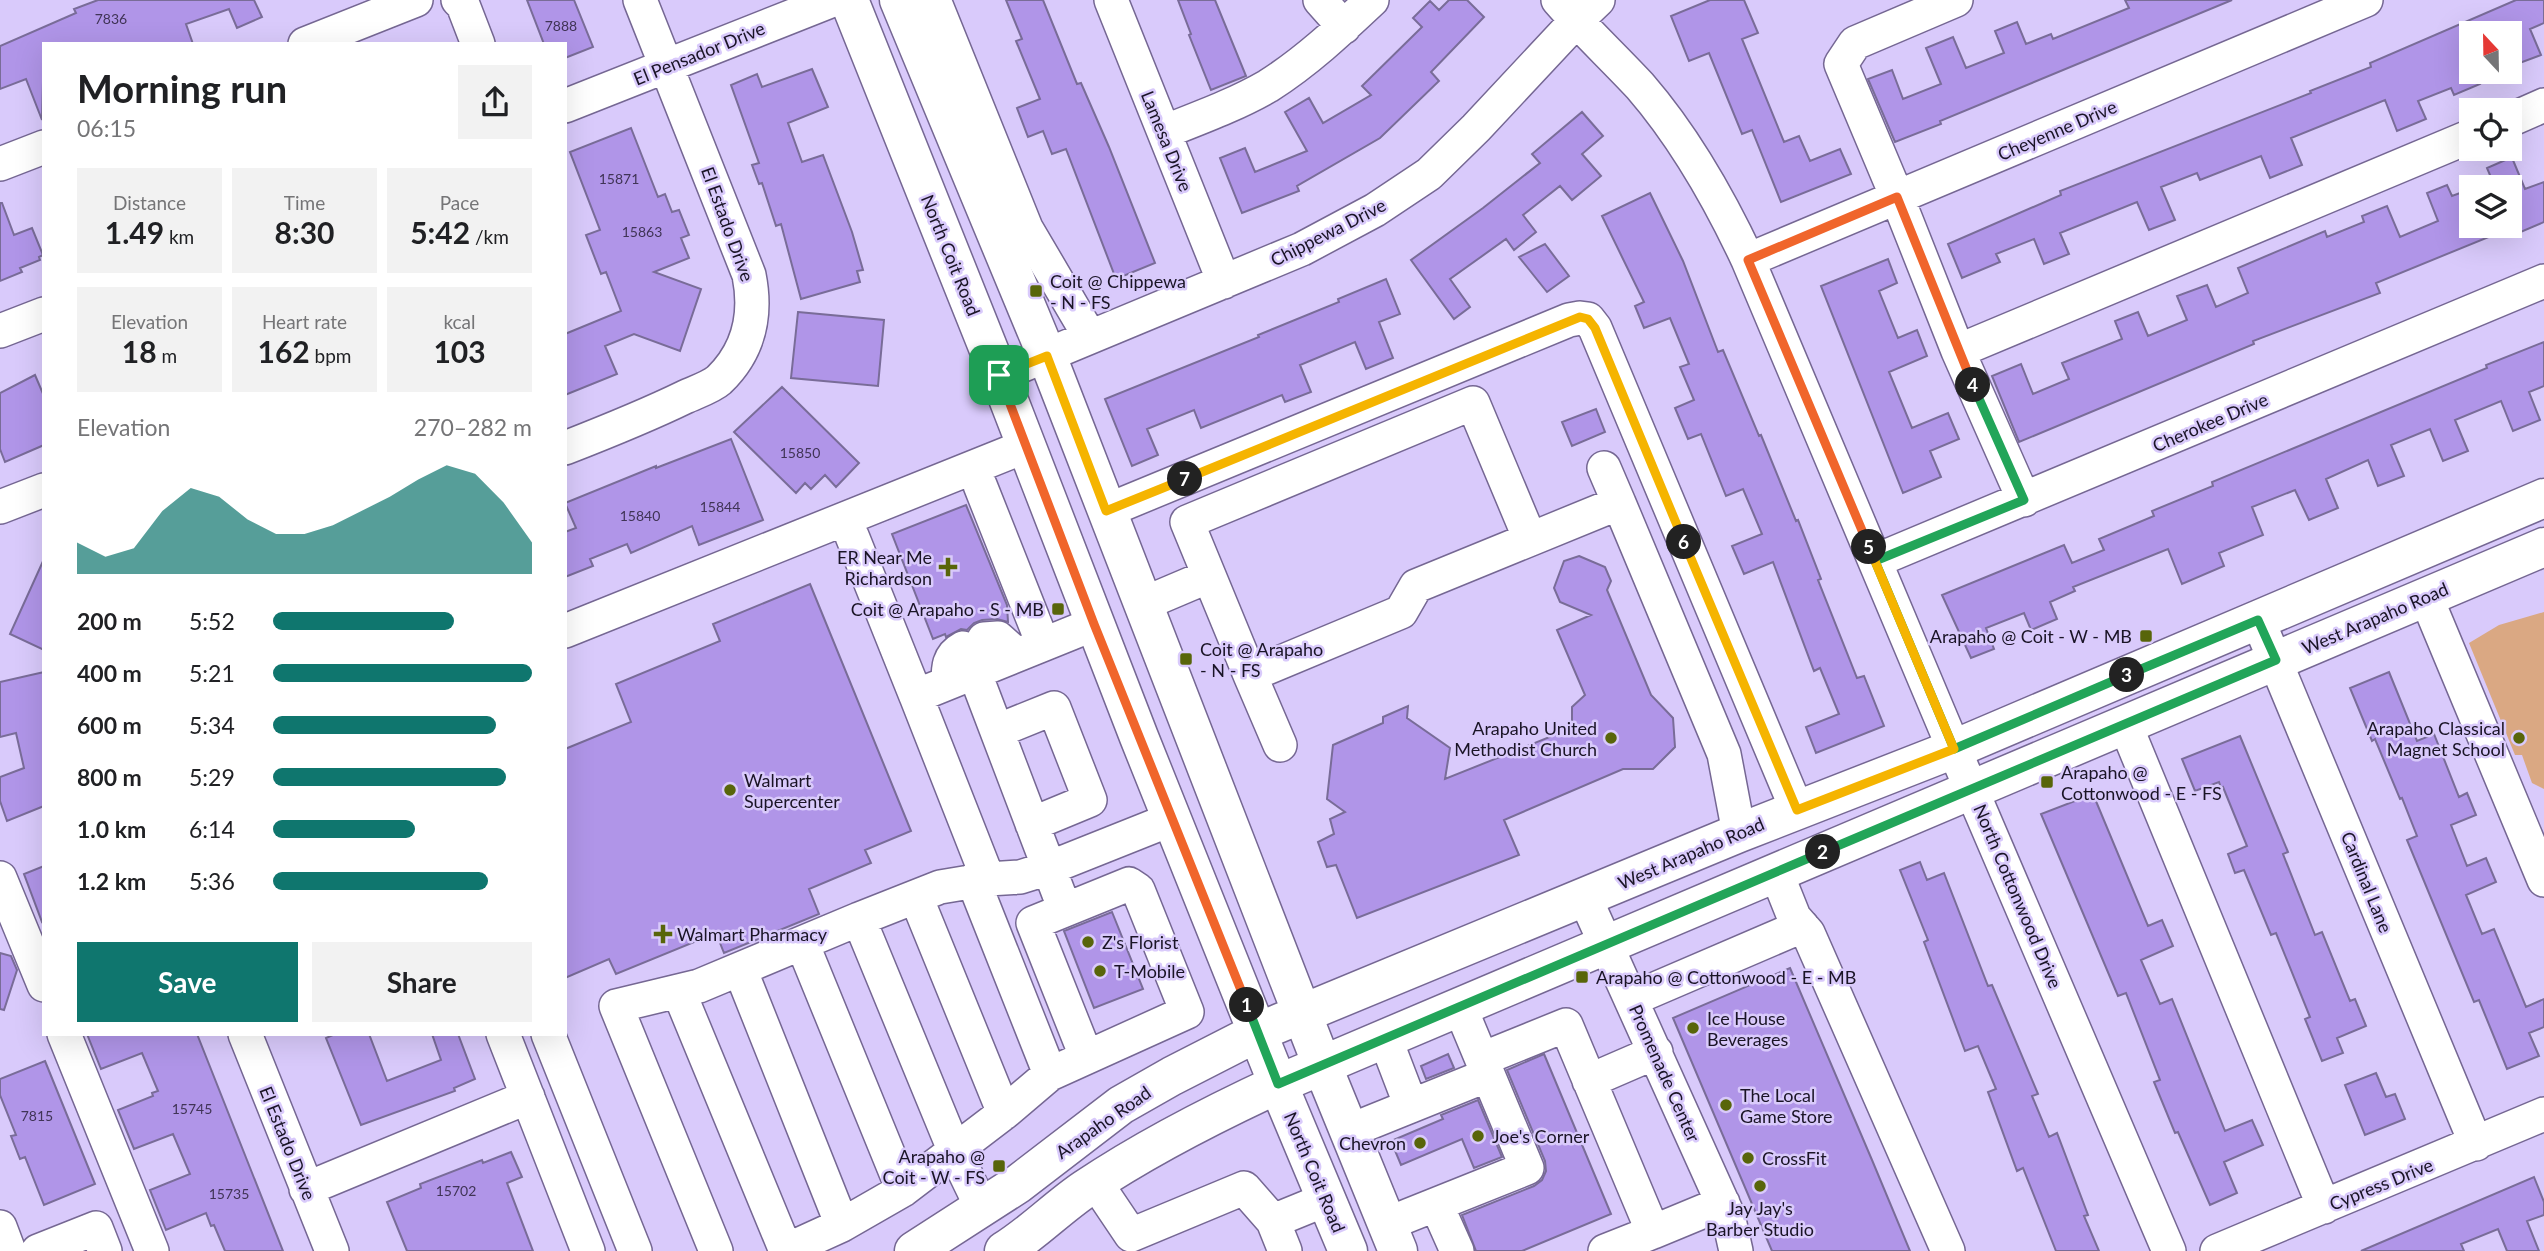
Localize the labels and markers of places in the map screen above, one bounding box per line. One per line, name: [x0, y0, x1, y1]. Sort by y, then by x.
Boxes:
place label: Coit @ Chippewa - N - FS: [1050, 270, 1186, 313]
marker: Coit @ Chippewa - N - FS: [1028, 283, 1044, 299]
pin: [969, 345, 1029, 405]
pin: 4: [1955, 368, 1990, 402]
pin: 7: [1168, 462, 1202, 496]
pin: 6: [1666, 524, 1702, 560]
pin: 5: [1852, 530, 1886, 564]
place label: ER Near Me Richardson: [837, 546, 932, 589]
marker: ER Near Me Richardson: [938, 557, 958, 577]
place label: Coit @ Arapaho - S - MB: [851, 598, 1044, 620]
marker: Coit @ Arapaho - S - MB: [1050, 601, 1066, 617]
place label: Arapaho @ Coit - W - MB: [1930, 625, 2132, 647]
marker: Arapaho @ Coit - W - MB: [2138, 628, 2154, 644]
place label: Coit @ Arapaho - N - FS: [1200, 638, 1323, 681]
marker: Coit @ Arapaho - N - FS: [1178, 651, 1194, 667]
pin: 3: [2110, 658, 2144, 692]
place label: Arapaho United Methodist Church: [1454, 717, 1597, 760]
place label: Arapaho Classical Magnet School: [2367, 717, 2505, 760]
marker: Arapaho United Methodist Church: [1603, 730, 1619, 746]
marker: Arapaho Classical Magnet School: [2511, 730, 2527, 746]
place label: Arapaho @ Cottonwood - E - FS: [2061, 761, 2222, 804]
place label: Walmart Supercenter: [744, 769, 840, 812]
marker: Arapaho @ Cottonwood - E - FS: [2039, 774, 2055, 790]
marker: Walmart Supercenter: [722, 782, 738, 798]
pin: 2: [1806, 834, 1840, 870]
place label: Walmart Pharmacy: [677, 923, 828, 945]
marker: Walmart Pharmacy: [655, 926, 671, 942]
place label: Z's Florist: [1102, 931, 1179, 953]
marker: Z's Florist: [1080, 934, 1096, 950]
place label: T-Mobile: [1114, 960, 1185, 982]
marker: T-Mobile: [1092, 963, 1108, 979]
place label: Arapaho @ Cottonwood - E - MB: [1596, 966, 1856, 988]
marker: Arapaho @ Cottonwood - E - MB: [1574, 969, 1590, 985]
pin: 1: [1230, 988, 1264, 1023]
place label: Ice House Beverages: [1707, 1007, 1788, 1050]
marker: Ice House Beverages: [1685, 1020, 1701, 1036]
place label: The Local Game Store: [1740, 1084, 1833, 1127]
marker: The Local Game Store: [1718, 1097, 1734, 1113]
place label: Joe's Corner: [1492, 1125, 1590, 1147]
marker: Joe's Corner: [1470, 1128, 1486, 1144]
place label: Chevron: [1339, 1132, 1406, 1154]
marker: Chevron: [1412, 1135, 1428, 1151]
place label: Arapaho @ Coit - W - FS: [883, 1145, 985, 1188]
place label: CrossFit: [1762, 1147, 1827, 1169]
marker: CrossFit: [1740, 1150, 1756, 1166]
marker: Arapaho @ Coit - W - FS: [991, 1158, 1007, 1174]
marker: Jay Jay's Barber Studio: [1752, 1178, 1768, 1194]
place label: Jay Jay's Barber Studio: [1706, 1197, 1814, 1240]

